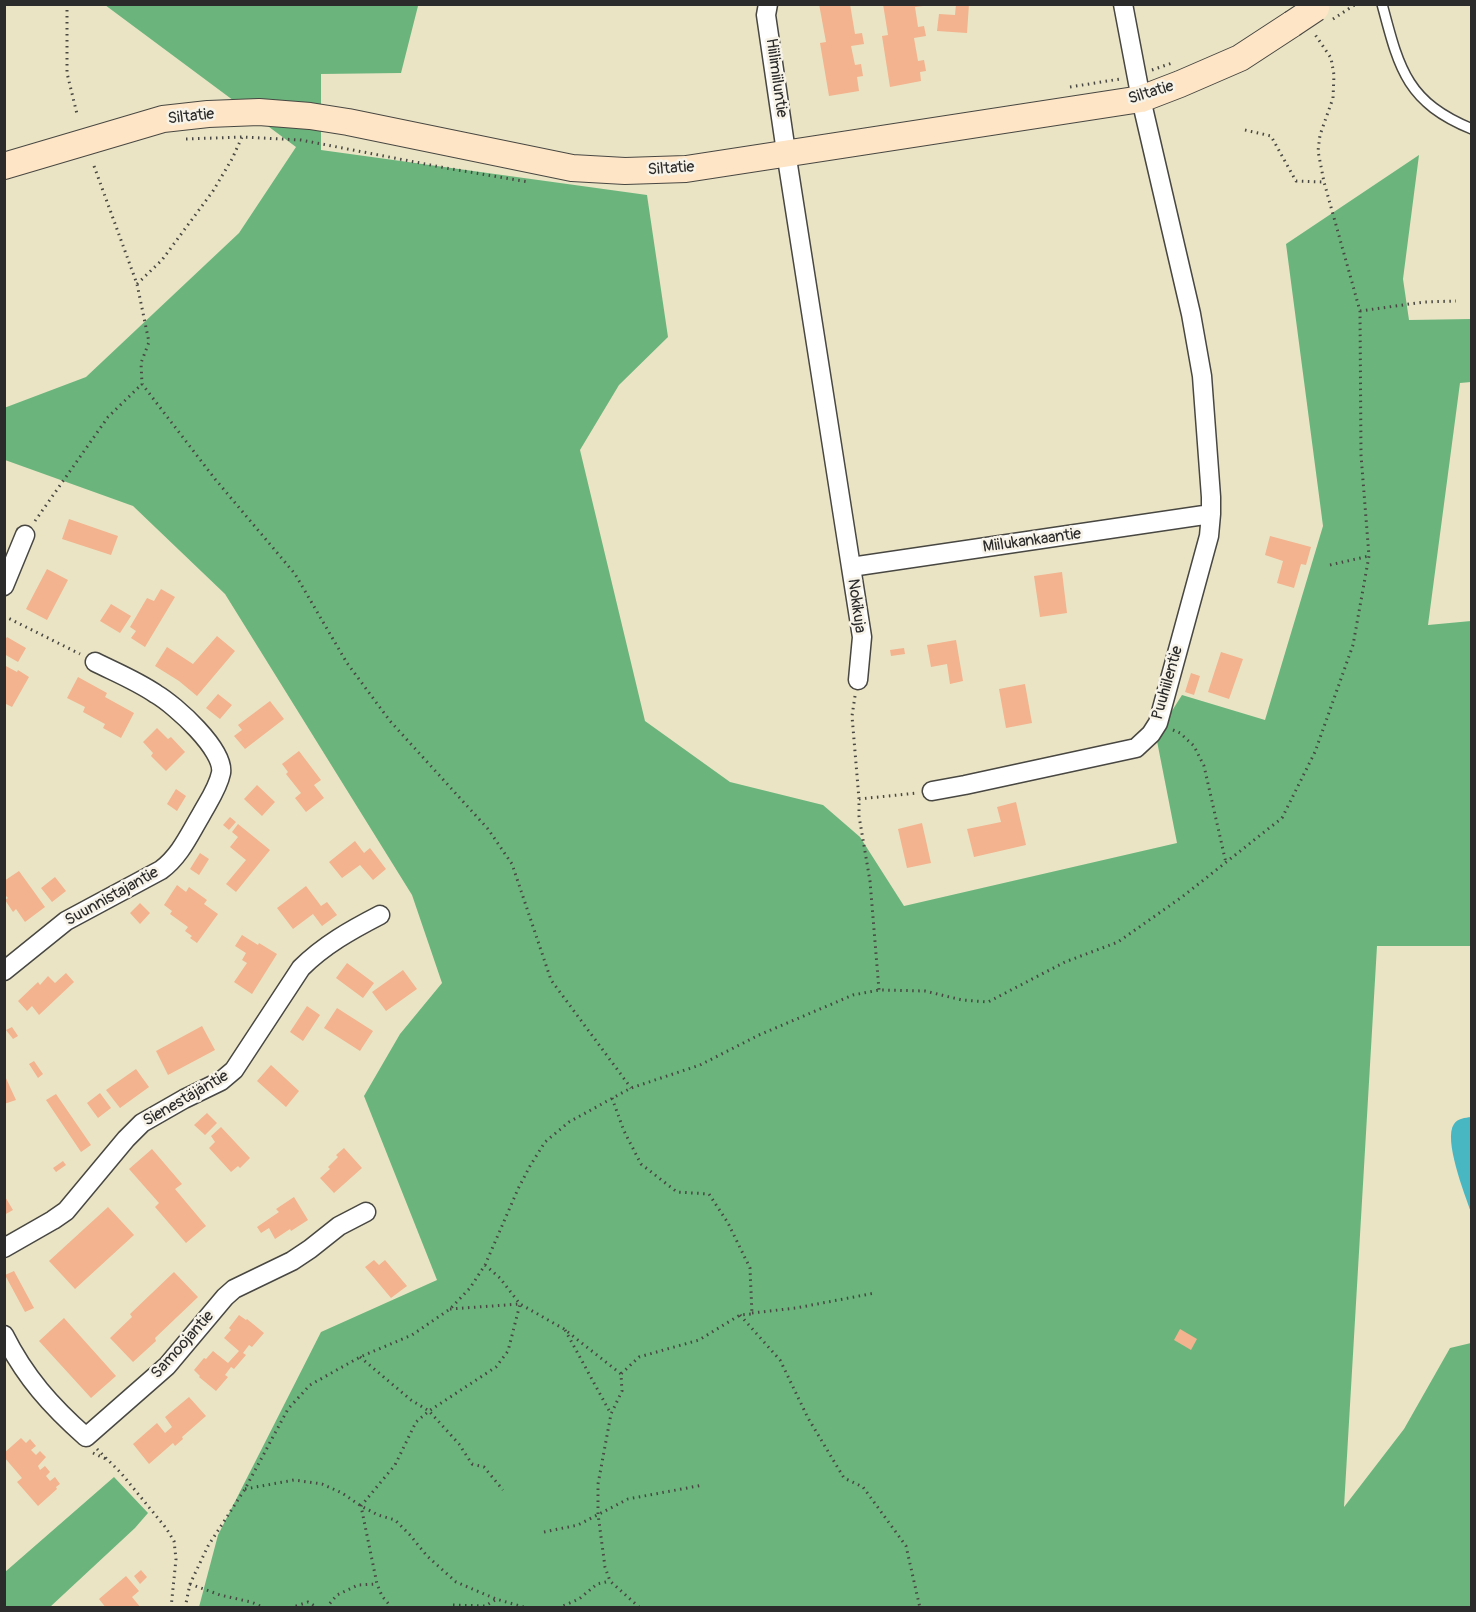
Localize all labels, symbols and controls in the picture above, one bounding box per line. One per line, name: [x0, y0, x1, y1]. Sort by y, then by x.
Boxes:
street label: Hiilimiiluntie: [761, 37, 791, 119]
street label: Siltatie: [1126, 77, 1176, 109]
street label: Siltatie: [167, 105, 215, 129]
street label: Siltatie: [647, 158, 695, 180]
street label: Miilukankaantie: [982, 525, 1082, 557]
street label: Nokikuja: [843, 578, 869, 634]
street label: Puuhiilentie: [1148, 644, 1188, 722]
street label: Suunnistajantie: [62, 863, 162, 931]
street label: Sienestäjäntie: [140, 1067, 232, 1131]
street label: Samoojantie: [147, 1307, 219, 1383]

